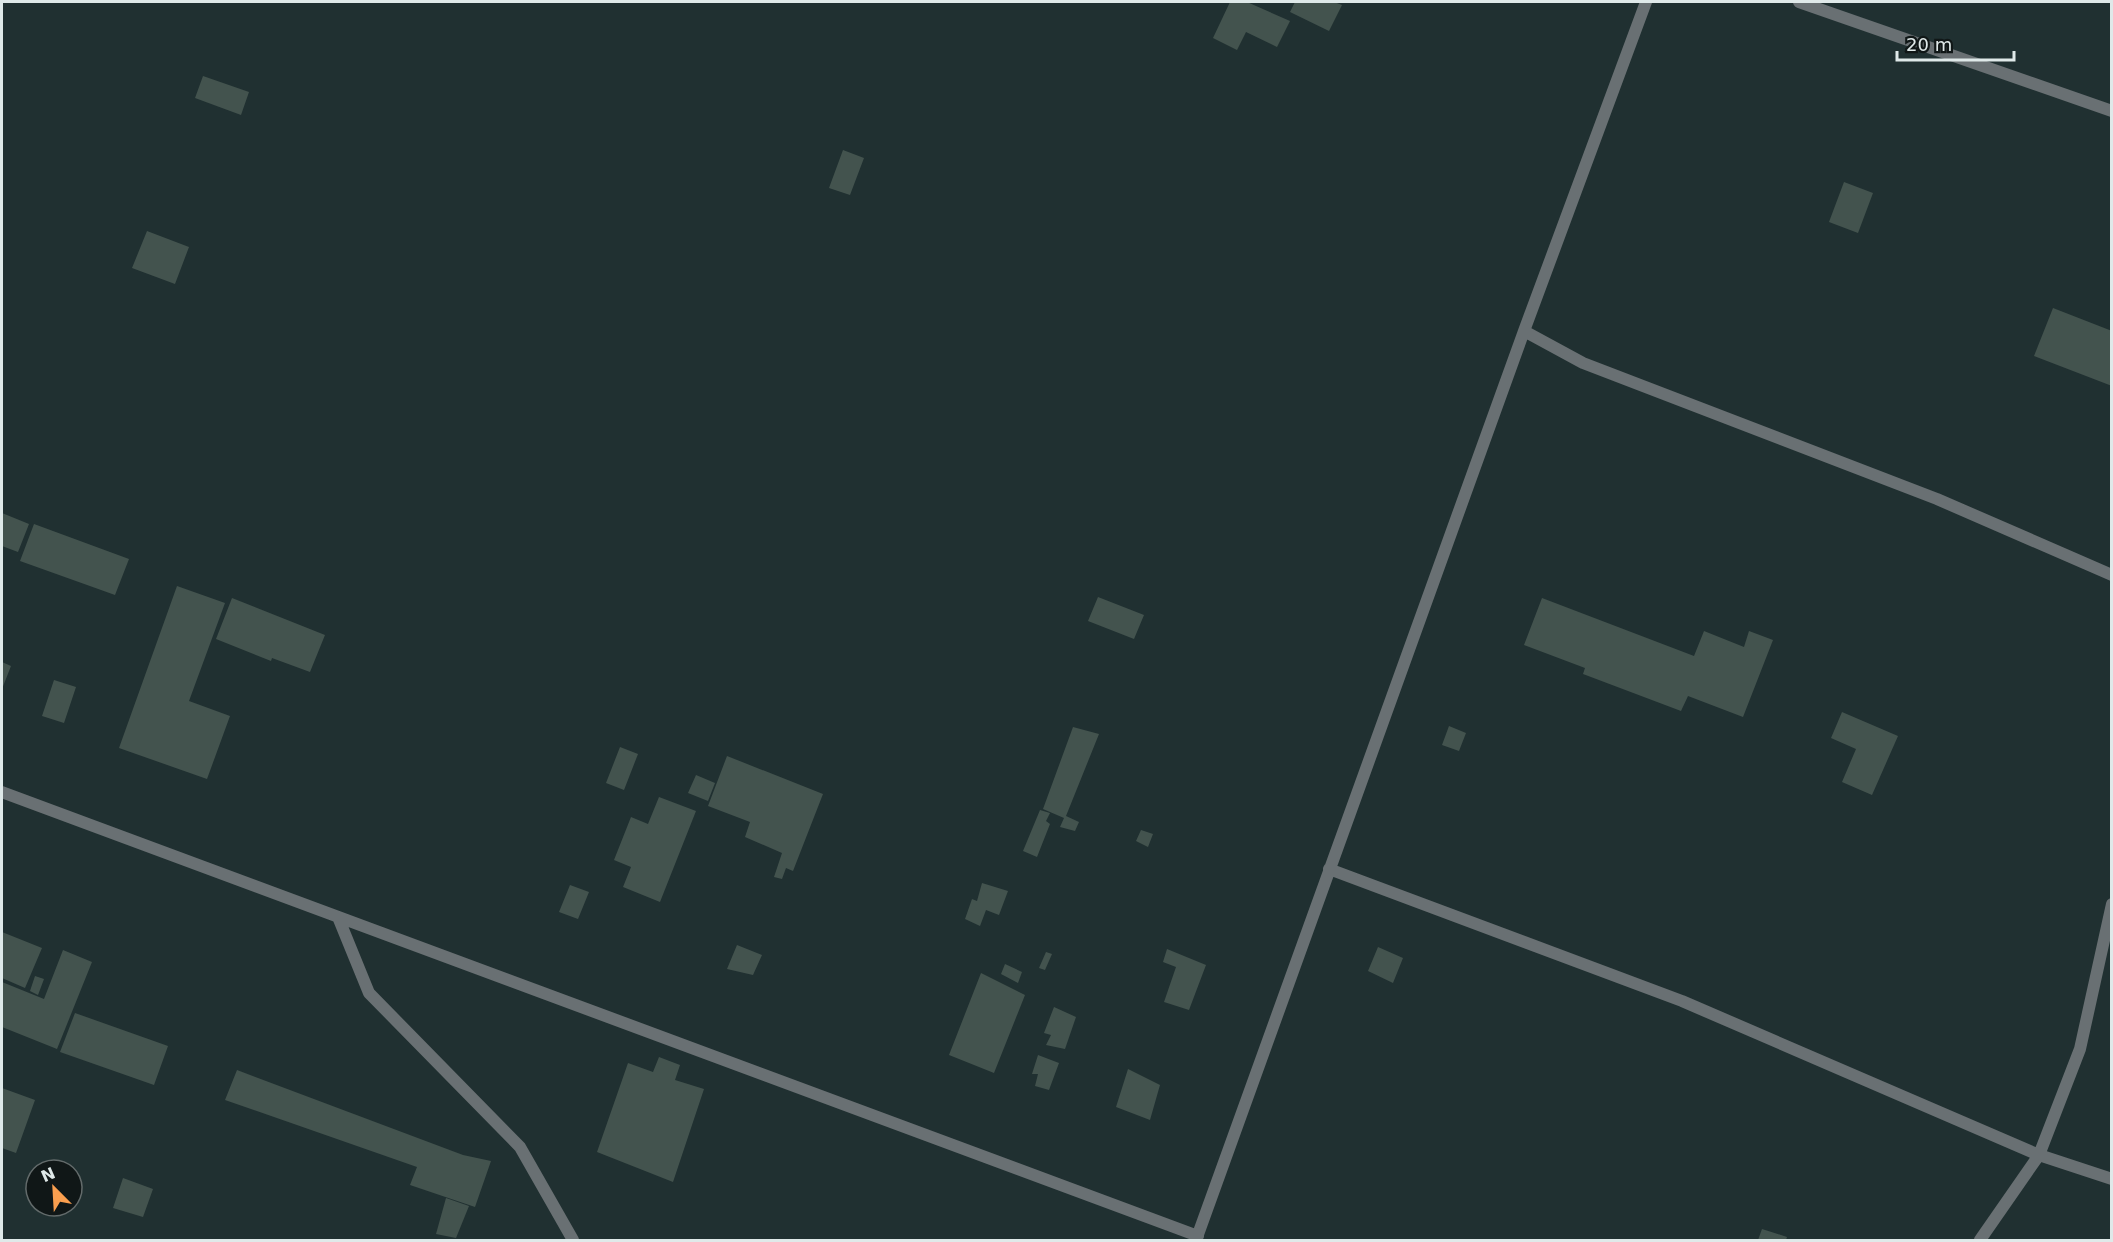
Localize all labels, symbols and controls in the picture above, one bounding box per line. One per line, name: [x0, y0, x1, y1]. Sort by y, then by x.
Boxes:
scale bar: [1897, 24, 2014, 62]
text: 20 m: [1906, 34, 1952, 55]
north arrow: [24, 1158, 84, 1218]
text: N: [38, 1163, 58, 1186]

